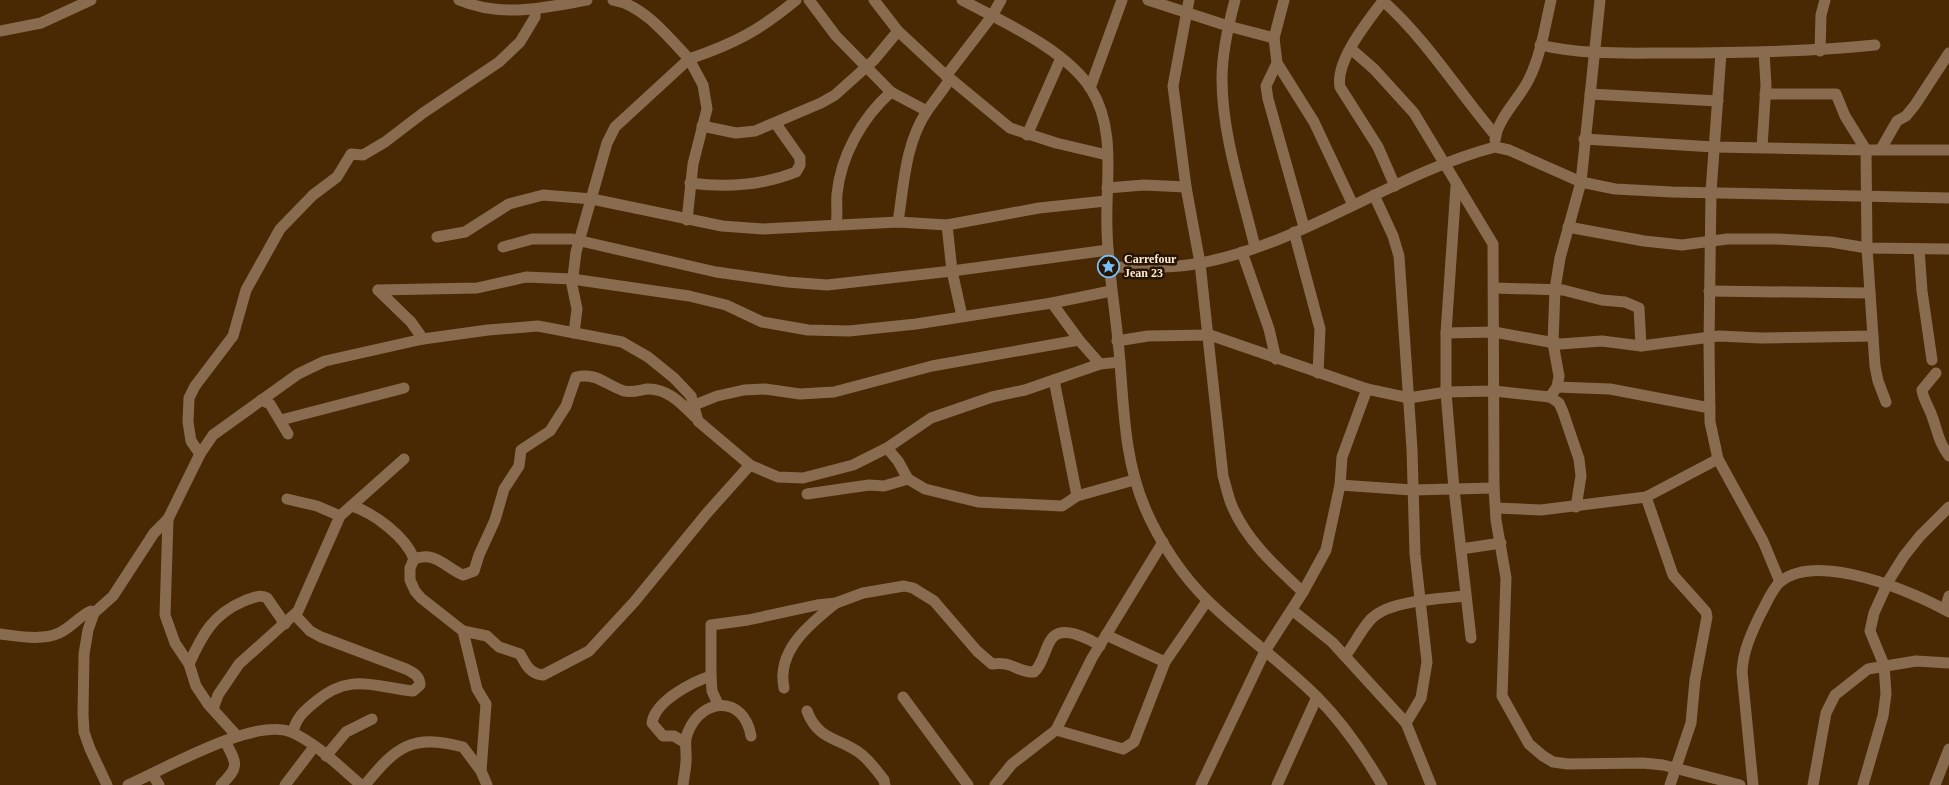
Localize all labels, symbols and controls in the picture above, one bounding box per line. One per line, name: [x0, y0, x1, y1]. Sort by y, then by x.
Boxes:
place label: Carrefour Jean 23: [1124, 252, 1177, 280]
place icon: Carrefour Jean 23: [1096, 254, 1120, 278]

